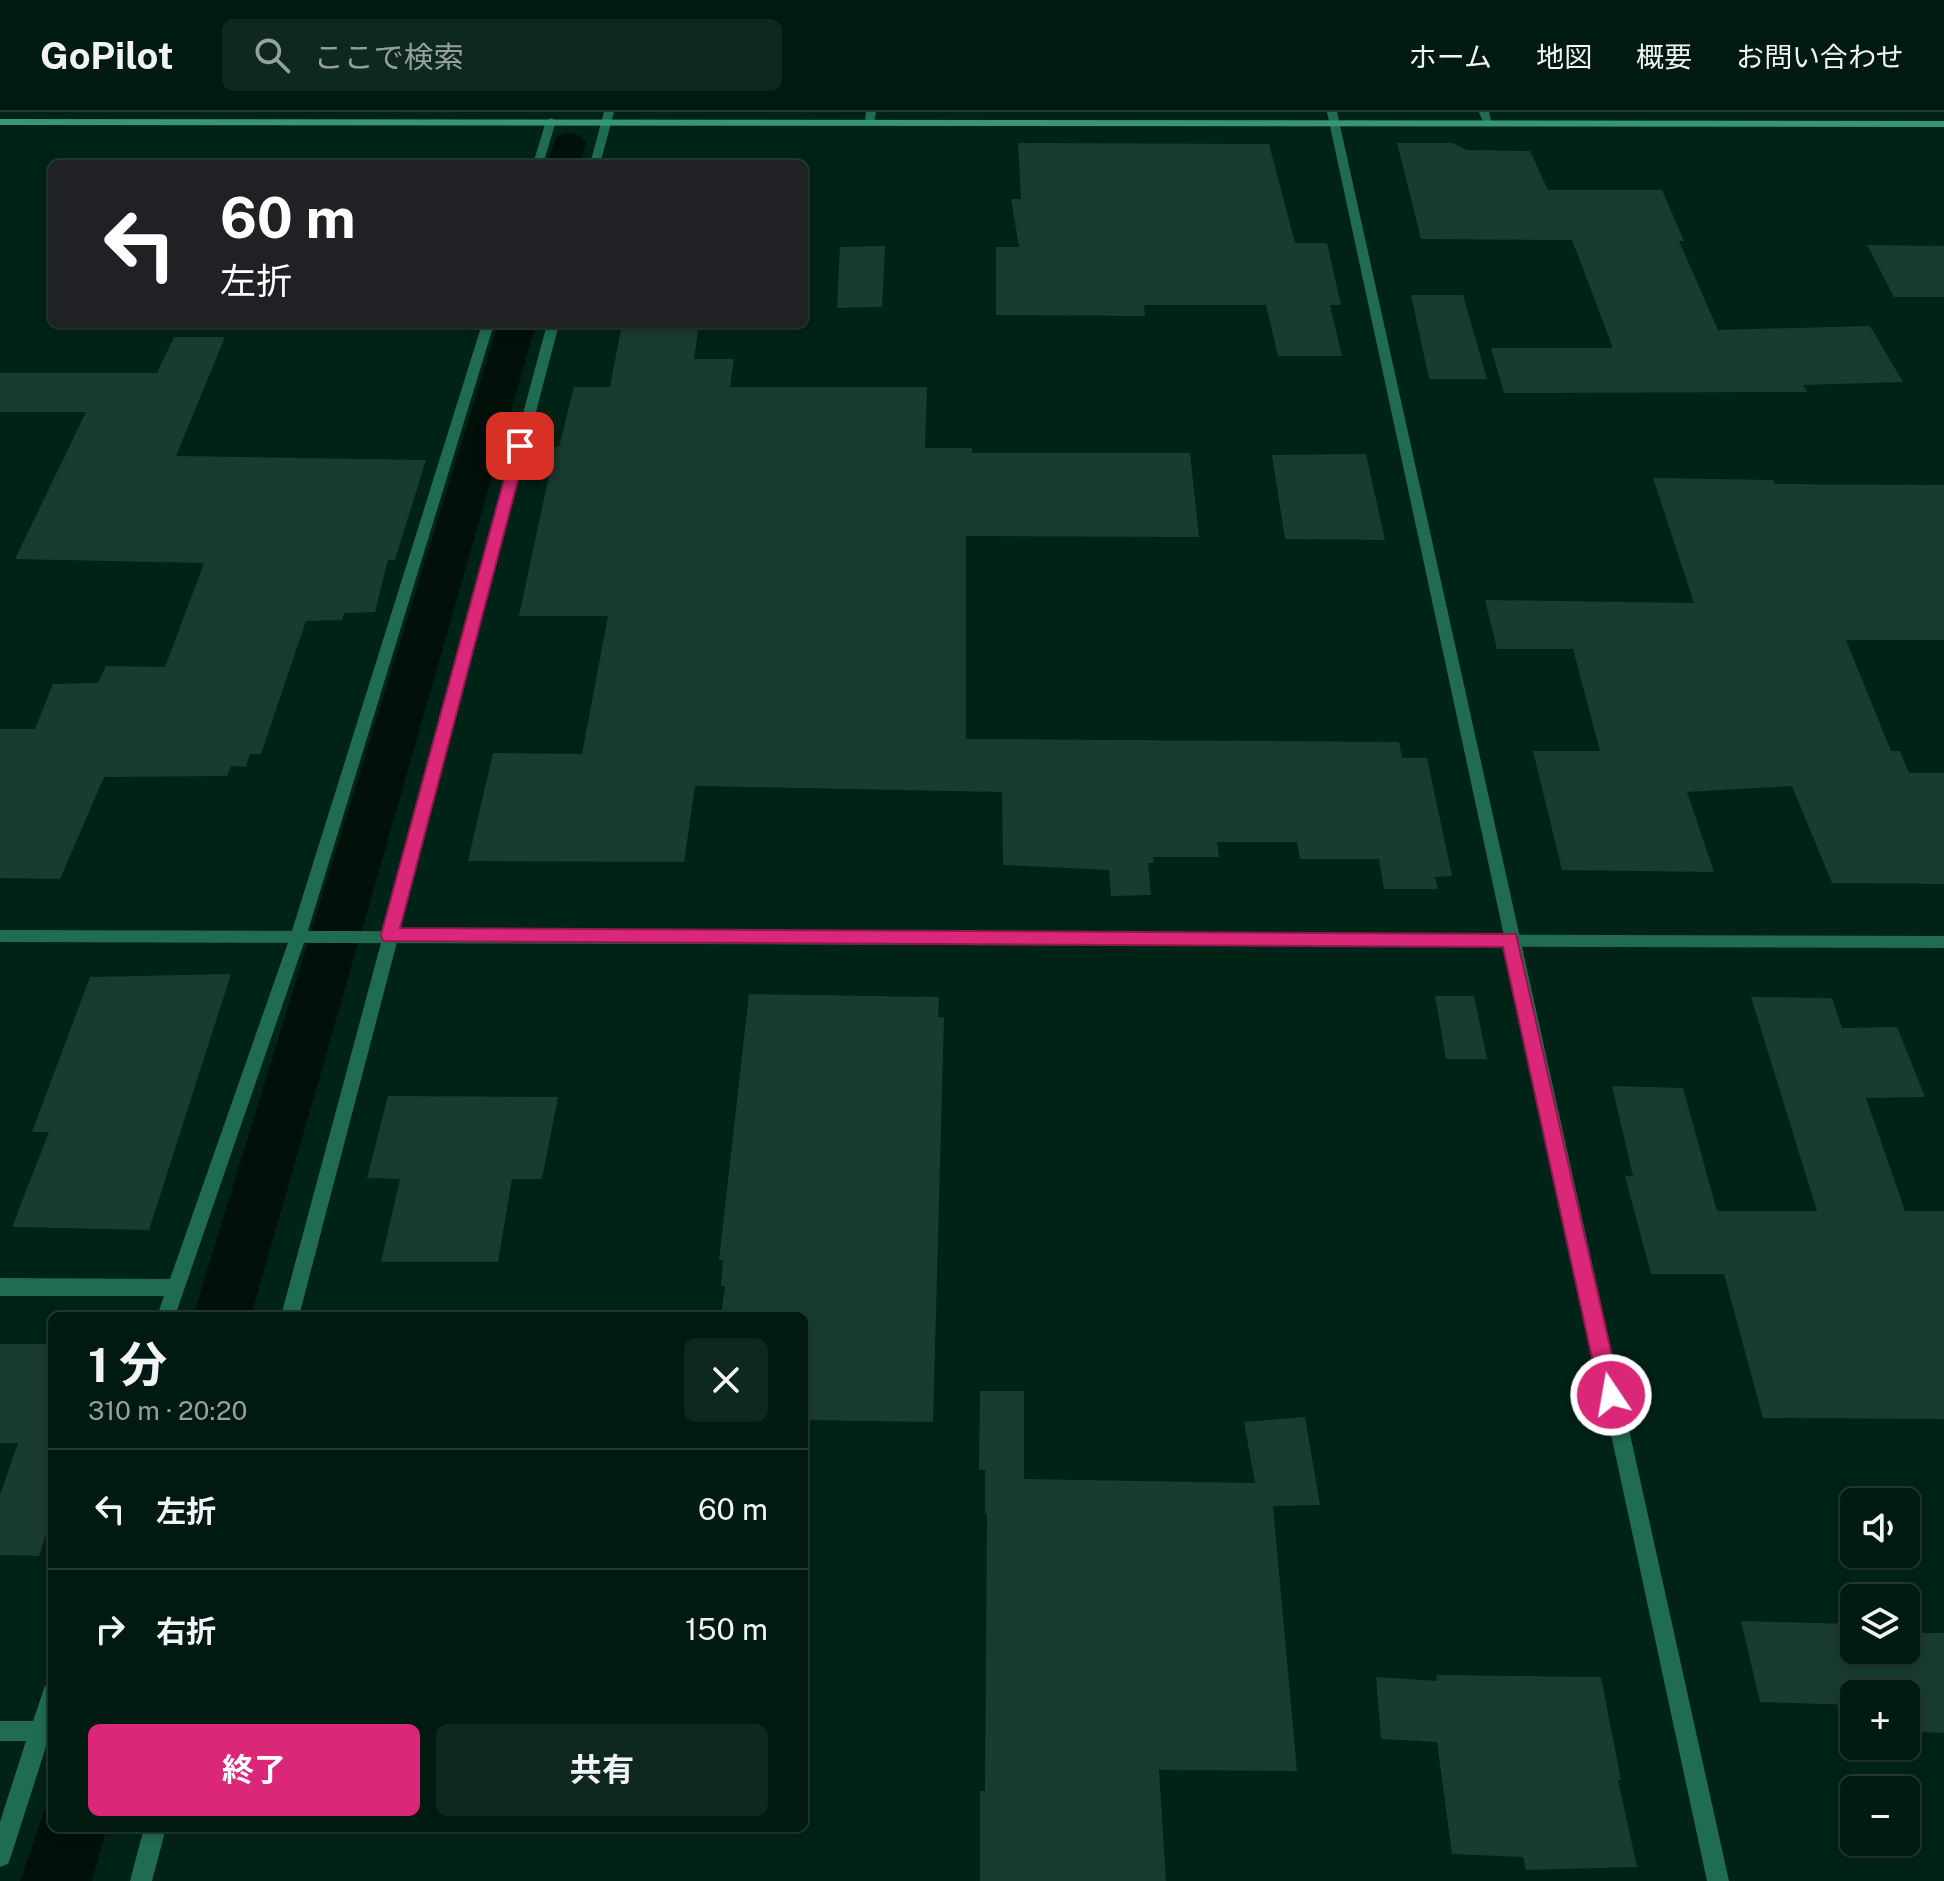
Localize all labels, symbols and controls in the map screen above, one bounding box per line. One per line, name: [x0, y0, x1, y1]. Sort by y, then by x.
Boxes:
search box: [222, 19, 782, 91]
text: GoPilot: [40, 33, 174, 78]
icon: search: [250, 33, 294, 77]
text: ここで検索: [314, 39, 464, 75]
text: ホーム: [1409, 40, 1492, 73]
text: 地図: [1536, 40, 1592, 73]
text: 概要: [1636, 40, 1692, 73]
text: お問い合わせ: [1736, 40, 1904, 73]
text: 60 m: [220, 185, 356, 251]
icon: left: [88, 192, 192, 296]
text: 左折: [220, 260, 292, 302]
pin: [486, 412, 554, 480]
icon: arrive: [498, 424, 542, 468]
text: 1 分: [88, 1336, 167, 1393]
button: close: [684, 1338, 768, 1422]
position arrow: [1569, 1353, 1653, 1437]
text: 310 m · 20:20: [88, 1395, 247, 1426]
icon: left: [88, 1487, 132, 1531]
map controls: [1840, 1488, 1920, 1856]
button: sound: [1840, 1488, 1920, 1568]
text: 60 m: [698, 1491, 768, 1527]
text: 左折: [156, 1493, 216, 1529]
button: layers: [1840, 1584, 1920, 1664]
icon: right: [88, 1607, 132, 1651]
text: 150 m: [685, 1611, 768, 1647]
text: 右折: [156, 1613, 216, 1649]
button: +: [1840, 1680, 1920, 1760]
button: 終了: [88, 1724, 420, 1816]
button: 共有: [436, 1724, 768, 1816]
button: −: [1840, 1776, 1920, 1856]

